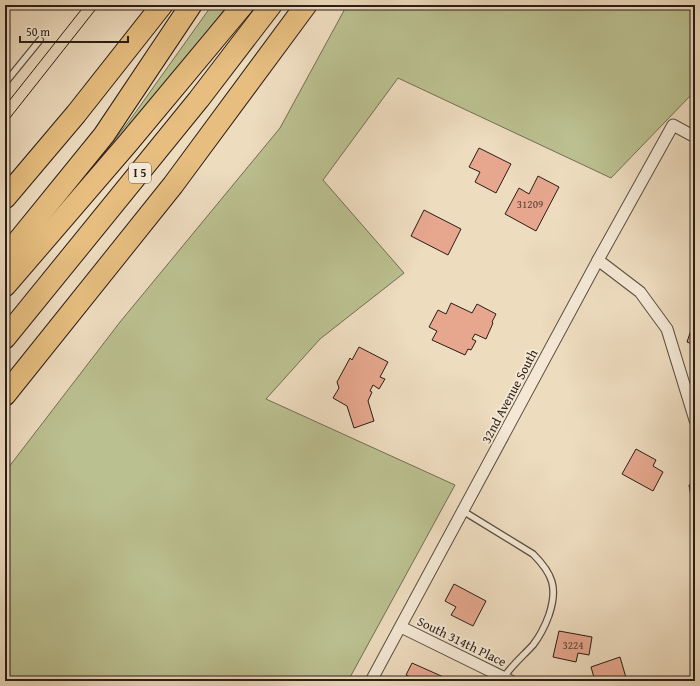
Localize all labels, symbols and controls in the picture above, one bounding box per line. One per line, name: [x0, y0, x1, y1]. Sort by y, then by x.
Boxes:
scale bar: [20, 18, 128, 44]
text: 50 m: [26, 23, 50, 40]
road number: I 5: [129, 163, 151, 183]
house number: 31209: [517, 196, 543, 212]
street label: 32nd Avenue South: [477, 345, 543, 447]
street label: South 314th Place: [414, 612, 510, 671]
house number: 3224: [562, 637, 584, 653]

